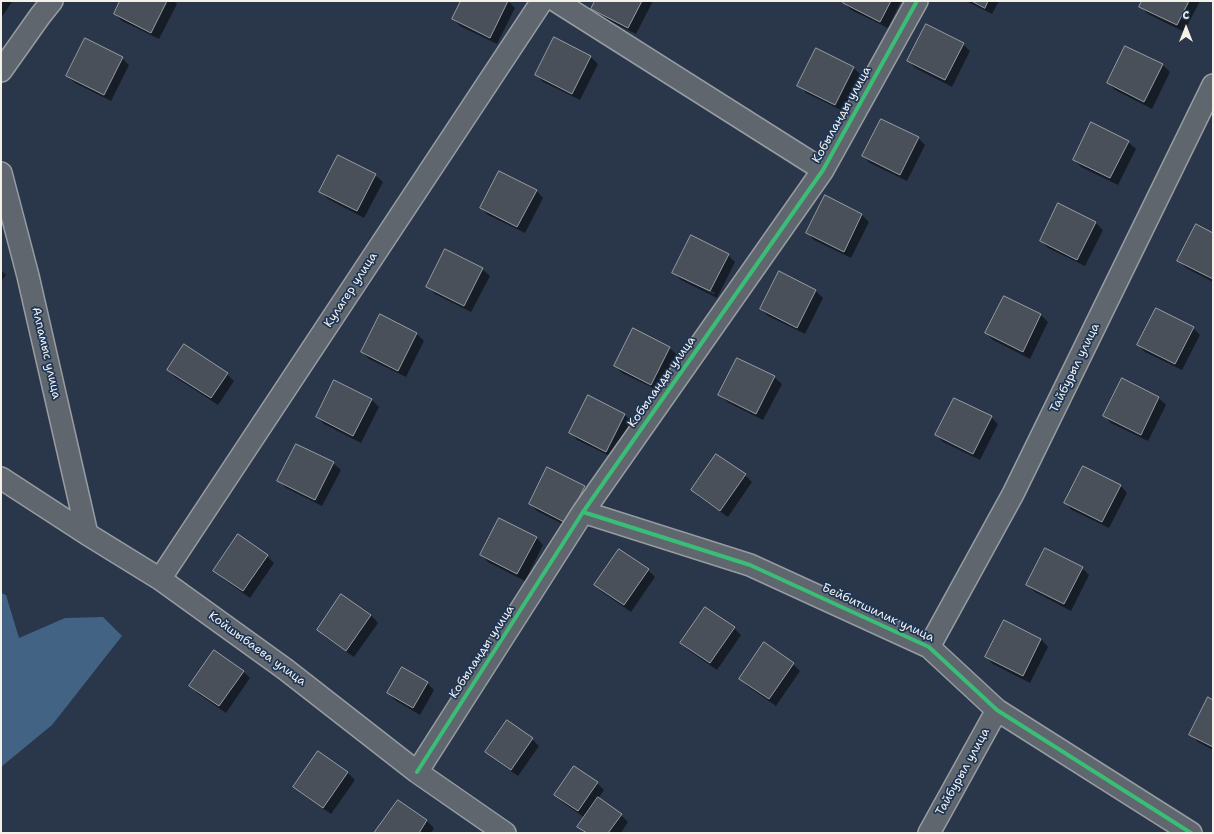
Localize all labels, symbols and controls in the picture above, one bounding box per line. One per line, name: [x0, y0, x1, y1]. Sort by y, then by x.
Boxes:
north arrow: [1166, 8, 1206, 48]
text: С: [1183, 8, 1189, 23]
street label: Кобыланды улица: [809, 64, 875, 166]
street label: Кулагер улица: [321, 250, 381, 330]
street label: Алпамыс улица: [28, 306, 64, 400]
street label: Тайбурыл улица: [1047, 321, 1103, 415]
street label: Кобыланды улица: [625, 334, 699, 430]
street label: Бейбитшилик улица: [820, 581, 936, 645]
street label: Кобыланды улица: [447, 603, 517, 701]
street label: Койшыбаева улица: [205, 609, 309, 689]
street label: Тайбурыл улица: [933, 726, 993, 818]

